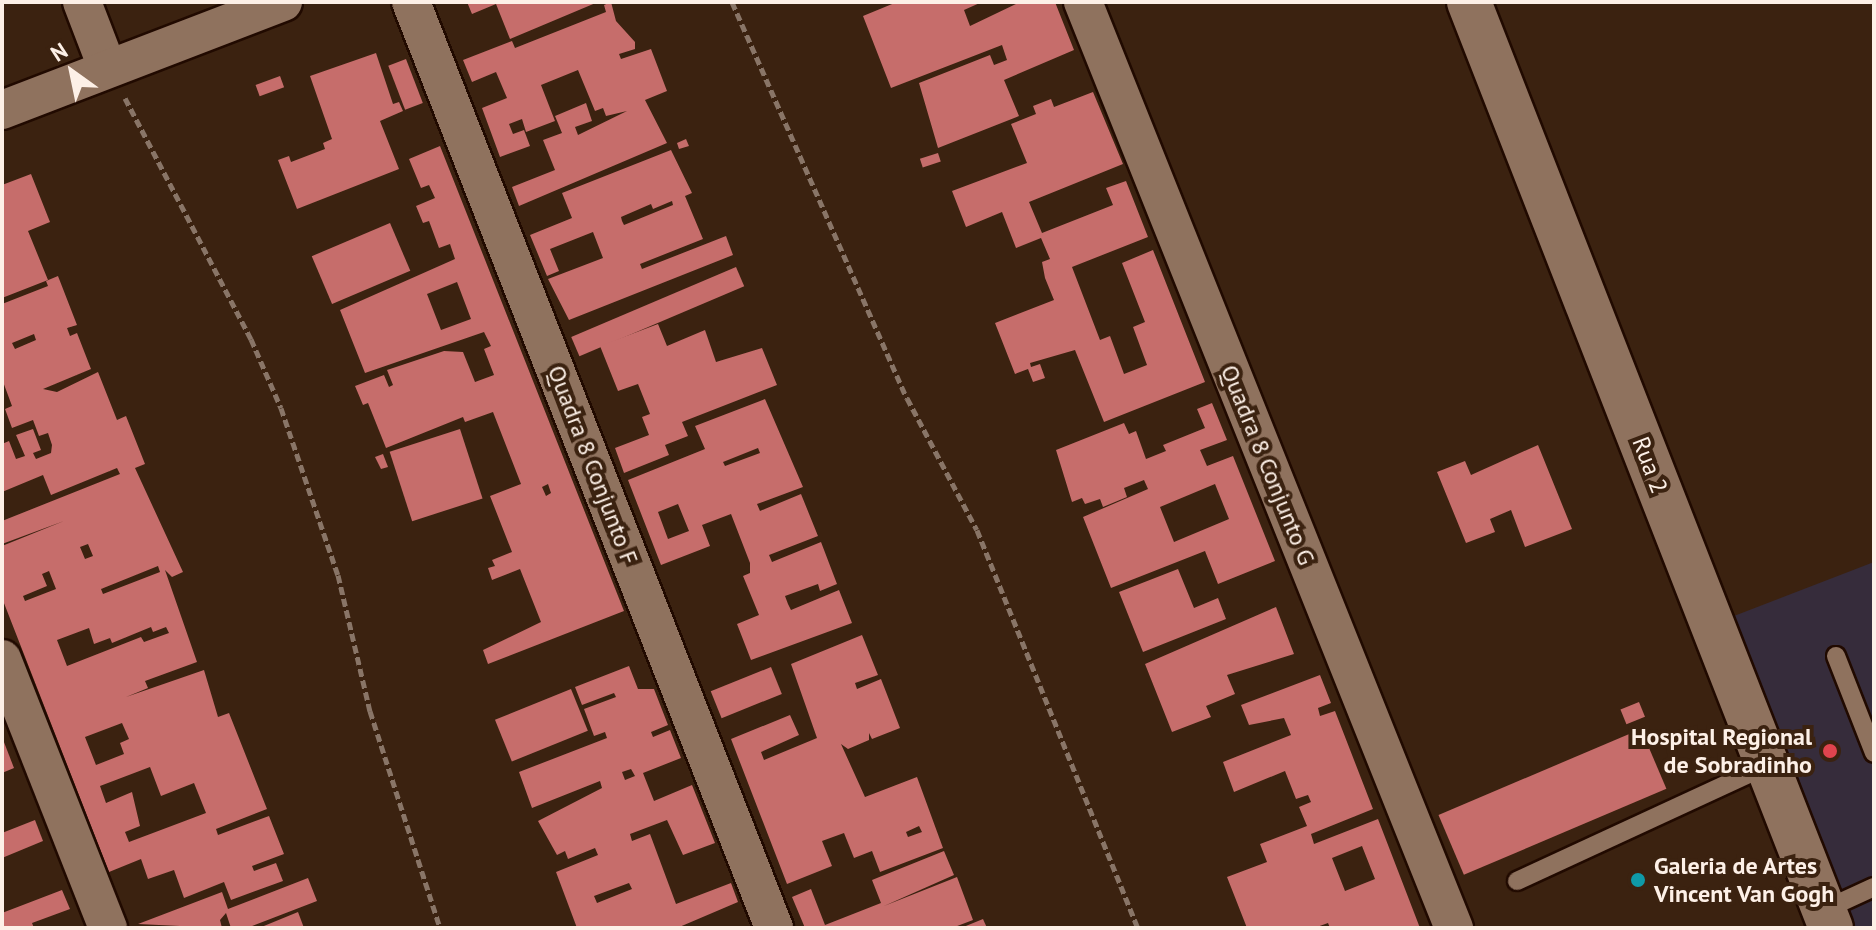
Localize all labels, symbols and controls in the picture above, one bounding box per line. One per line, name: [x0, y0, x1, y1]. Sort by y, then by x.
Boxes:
north arrow: [32, 32, 112, 112]
text: N: [45, 36, 73, 68]
street label: Quadra 8 Conjunto F: [542, 361, 644, 569]
street label: Quadra 8 Conjunto G: [1215, 361, 1321, 569]
street label: Rua 2: [1626, 433, 1674, 497]
place label: Hospital Regional de Sobradinho: [1631, 723, 1812, 779]
marker: Hospital Regional de Sobradinho: [1819, 740, 1841, 762]
place label: Galeria de Artes Vincent Van Gogh: [1654, 852, 1835, 908]
marker: Galeria de Artes Vincent Van Gogh: [1629, 871, 1647, 889]

